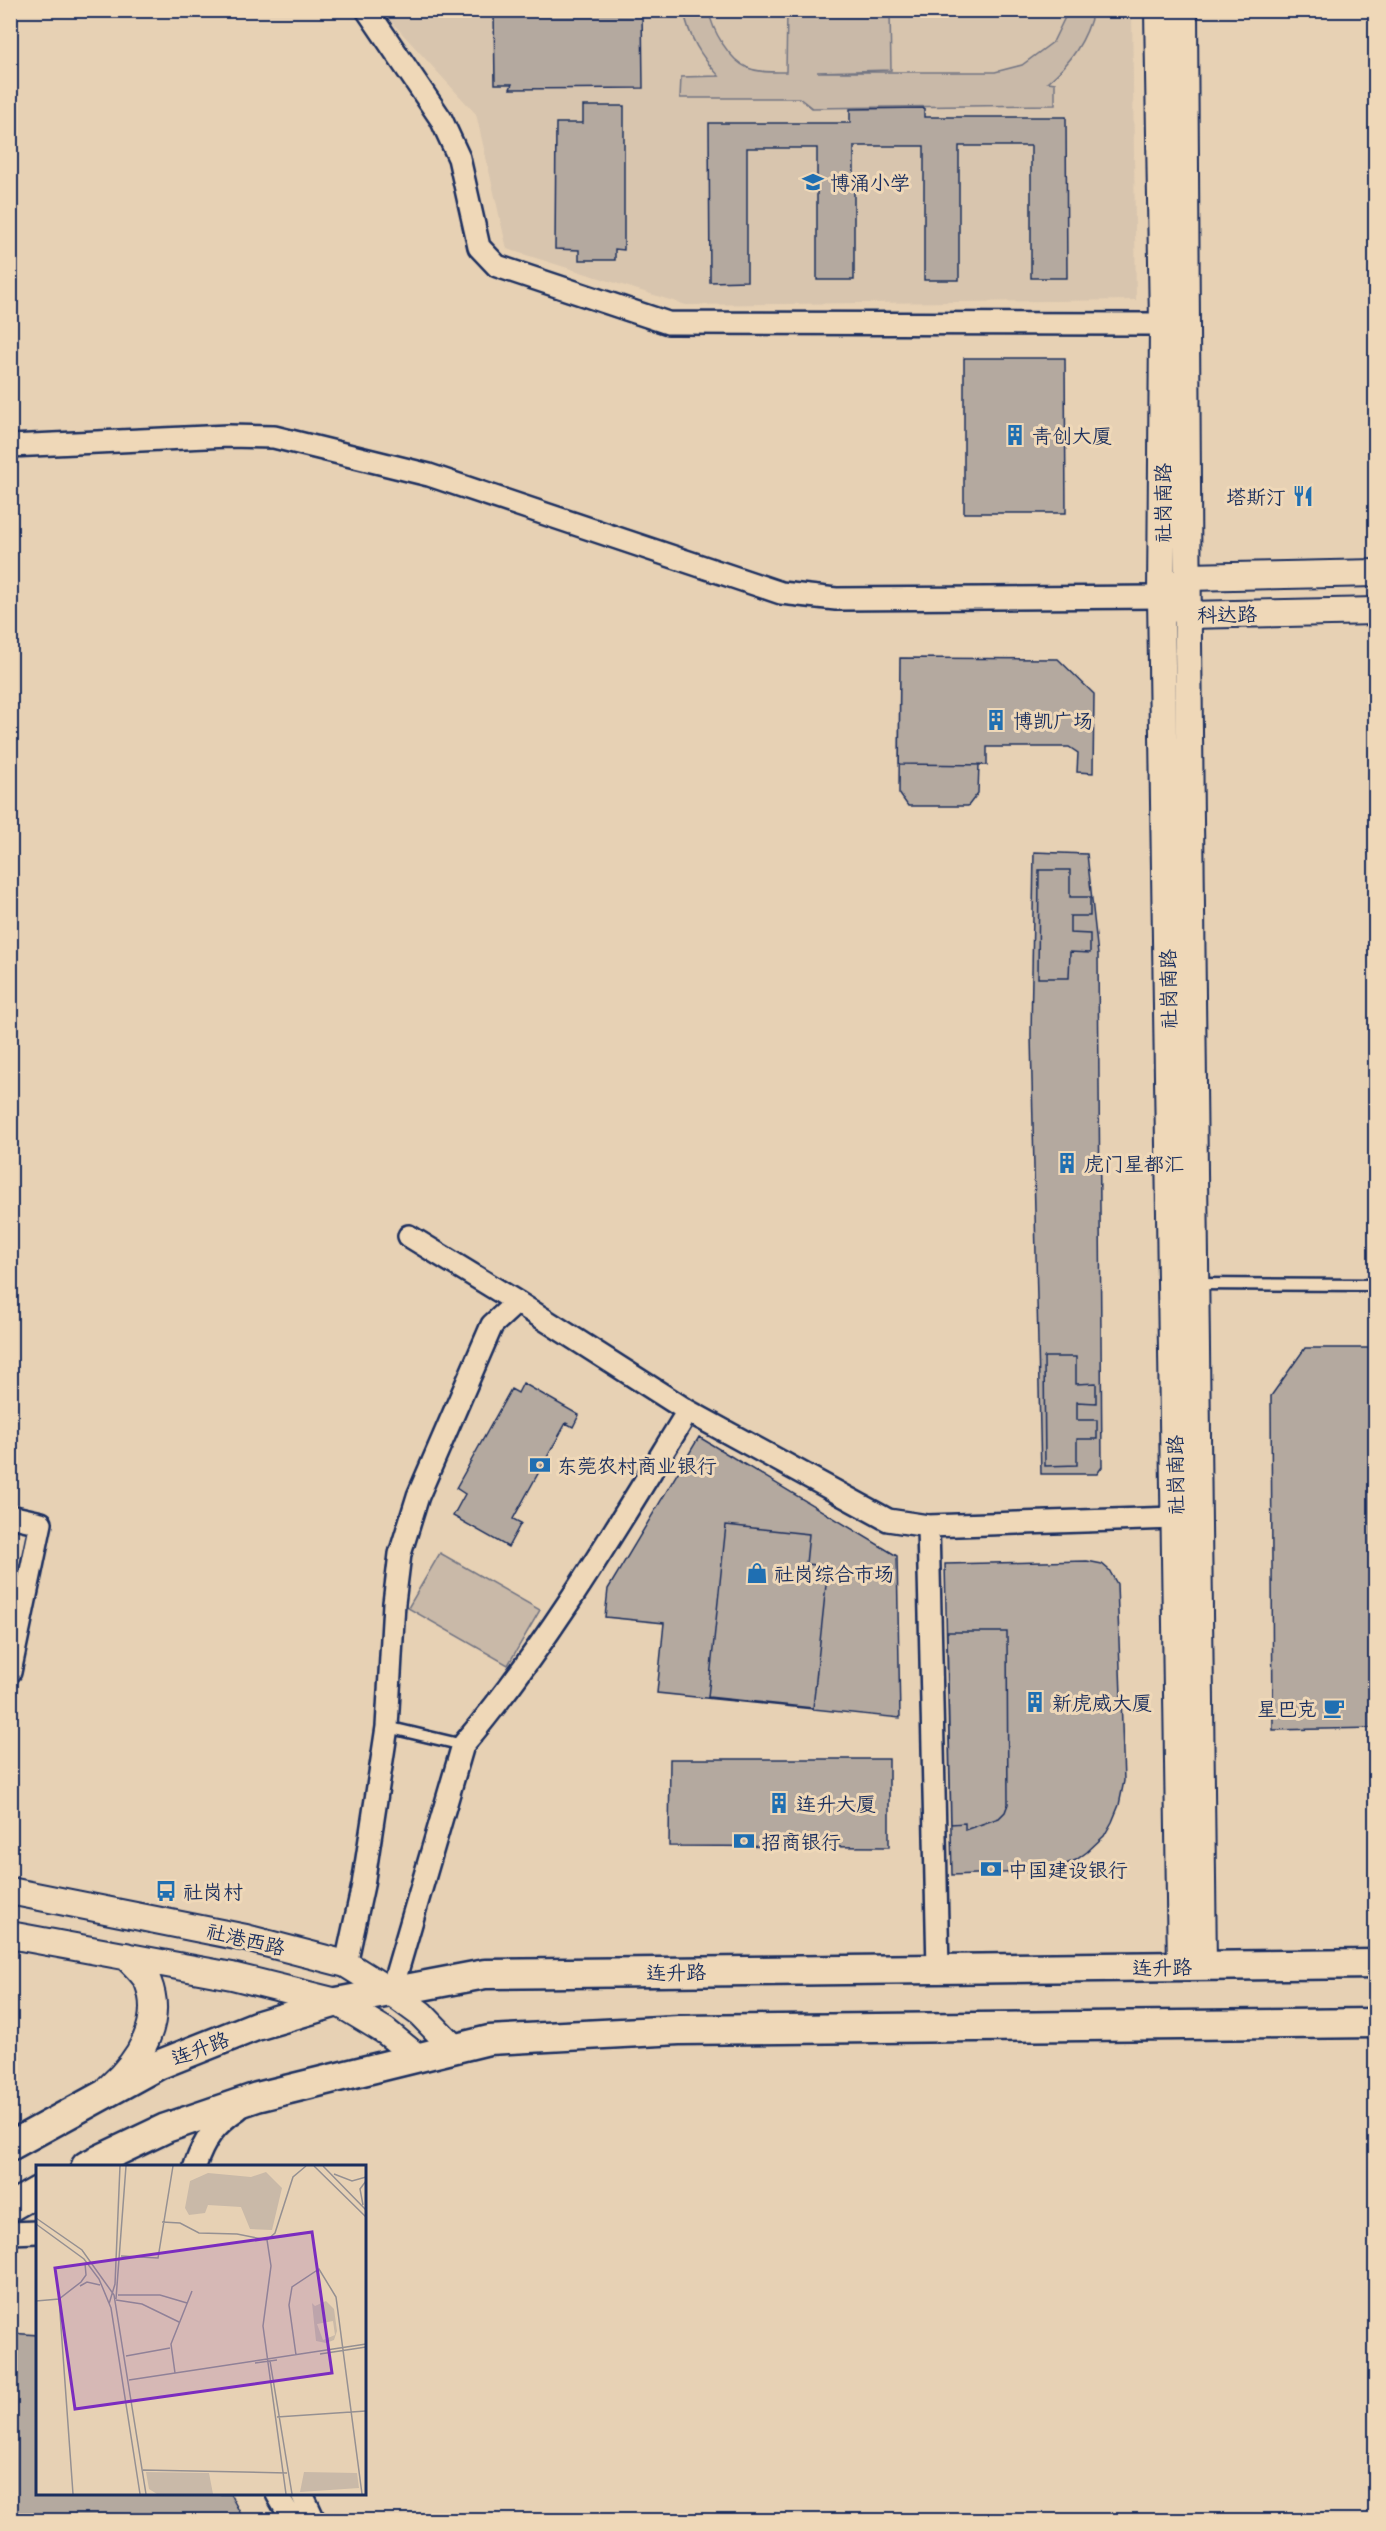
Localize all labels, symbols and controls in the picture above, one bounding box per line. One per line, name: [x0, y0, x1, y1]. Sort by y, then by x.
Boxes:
place label: 博涌小学: [830, 169, 910, 196]
school or university icon: 博涌小学: [801, 170, 825, 194]
place label: 青创大厦: [1032, 422, 1112, 449]
building icon: 青创大厦: [1003, 423, 1027, 447]
street label: 社岗南路: [1149, 462, 1176, 543]
place label: 塔斯汀: [1226, 483, 1286, 510]
restaurant icon: 塔斯汀: [1291, 484, 1315, 508]
street label: 科达路: [1197, 600, 1258, 628]
place label: 博凯广场: [1013, 707, 1093, 734]
building icon: 博凯广场: [984, 708, 1008, 732]
street label: 社岗南路: [1154, 948, 1182, 1029]
place label: 虎门星都汇: [1084, 1150, 1184, 1177]
building icon: 虎门星都汇: [1055, 1151, 1079, 1175]
street label: 社岗南路: [1161, 1434, 1189, 1515]
place label: 东莞农村商业银行: [557, 1452, 717, 1479]
bank icon: 东莞农村商业银行: [528, 1453, 552, 1477]
place label: 社岗综合市场: [774, 1560, 894, 1587]
shop icon: 社岗综合市场: [745, 1561, 769, 1585]
place label: 新虎威大厦: [1052, 1689, 1152, 1716]
building icon: 新虎威大厦: [1023, 1690, 1047, 1714]
place label: 星巴克: [1257, 1695, 1317, 1722]
cafe icon: 星巴克: [1322, 1696, 1346, 1720]
place label: 连升大厦: [796, 1790, 876, 1817]
building icon: 连升大厦: [767, 1791, 791, 1815]
place label: 招商银行: [761, 1828, 841, 1855]
bank icon: 招商银行: [732, 1829, 756, 1853]
place label: 中国建设银行: [1008, 1856, 1128, 1883]
bank icon: 中国建设银行: [979, 1857, 1003, 1881]
place label: 社岗村: [183, 1878, 243, 1905]
bus stop icon: 社岗村: [154, 1879, 178, 1903]
street label: 社港西路: [204, 1917, 289, 1961]
street label: 连升路: [1132, 1953, 1193, 1981]
street label: 连升路: [646, 1958, 707, 1986]
street label: 连升路: [167, 2024, 234, 2071]
inset map: [36, 2165, 366, 2495]

